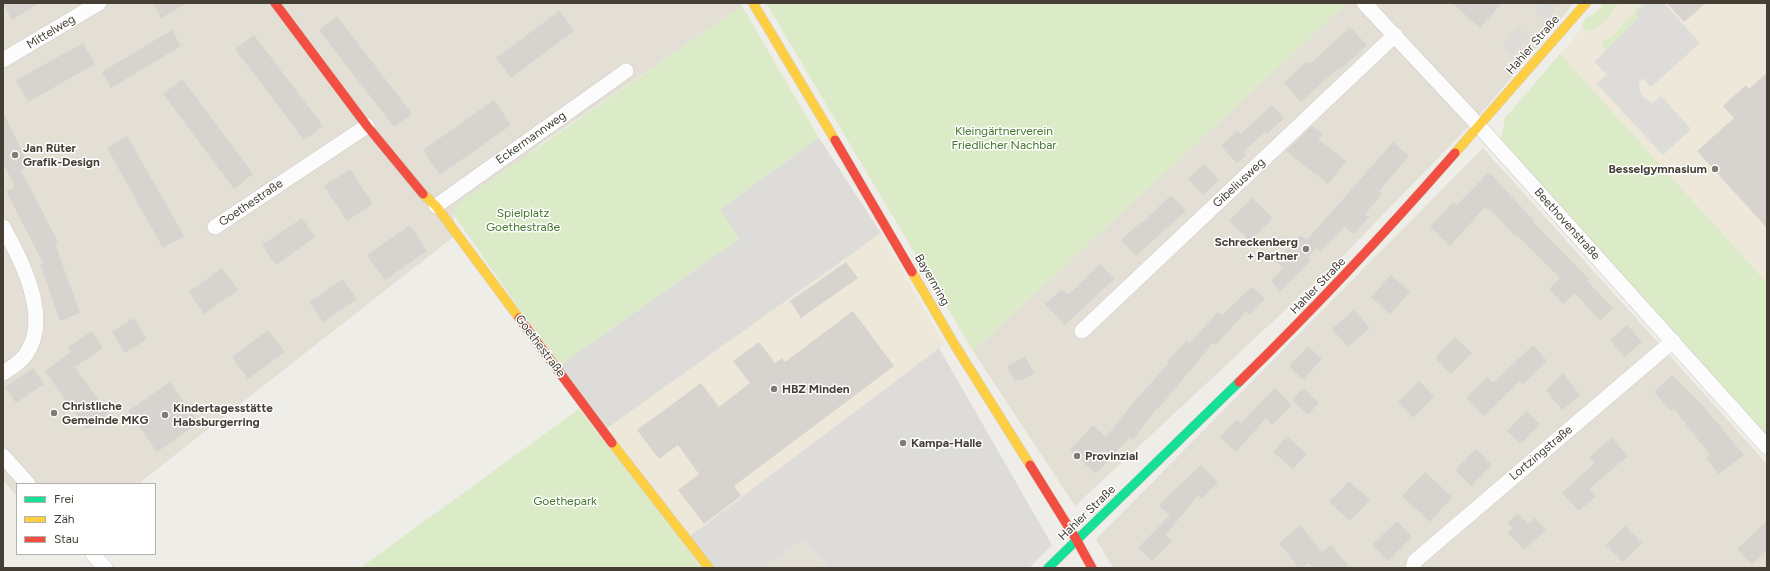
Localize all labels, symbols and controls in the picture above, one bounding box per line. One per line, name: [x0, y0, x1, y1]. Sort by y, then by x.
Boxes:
street label: Mittelweg: [24, 12, 78, 52]
street label: Hahler Straße: [1503, 13, 1563, 77]
street label: Eckermannweg: [493, 108, 569, 168]
park label: Kleingärtnerverein Friedlicher Nachbar: [952, 124, 1056, 152]
place label: Jan Rüter Grafik-Design: [23, 141, 100, 169]
marker: Jan Rüter Grafik-Design: [10, 150, 20, 160]
street label: Gibeliusweg: [1210, 155, 1268, 211]
place label: Besselgymnasium: [1608, 162, 1707, 176]
marker: Besselgymnasium: [1710, 164, 1720, 174]
street label: Goethestraße: [216, 176, 286, 230]
street label: Beethovenstraße: [1531, 185, 1603, 263]
park label: Spielplatz Goethestraße: [486, 206, 560, 234]
place label: Schreckenberg + Partner: [1214, 235, 1298, 263]
marker: Schreckenberg + Partner: [1301, 244, 1311, 254]
street label: Bayernring: [911, 252, 953, 308]
street label: Hahler Straße: [1287, 255, 1349, 317]
street label: Goethestraße: [512, 312, 568, 380]
place label: HBZ Minden: [782, 382, 850, 396]
marker: HBZ Minden: [769, 384, 779, 394]
place label: Christliche Gemeinde MKG: [62, 399, 148, 427]
place label: Kindertagesstätte Habsburgerring: [173, 401, 273, 429]
marker: Christliche Gemeinde MKG: [49, 408, 59, 418]
marker: Kindertagesstätte Habsburgerring: [160, 410, 170, 420]
street label: Lortzingstraße: [1507, 422, 1575, 484]
place label: Kampa-Halle: [911, 436, 982, 450]
marker: Kampa-Halle: [898, 438, 908, 448]
place label: Provinzial: [1085, 449, 1138, 463]
marker: Provinzial: [1072, 451, 1082, 461]
street label: Hahler Straße: [1056, 482, 1118, 544]
legend: [16, 483, 156, 555]
text: Frei: [54, 492, 74, 506]
park label: Goethepark: [533, 494, 597, 508]
text: Zäh: [54, 512, 75, 526]
text: Stau: [54, 532, 79, 546]

